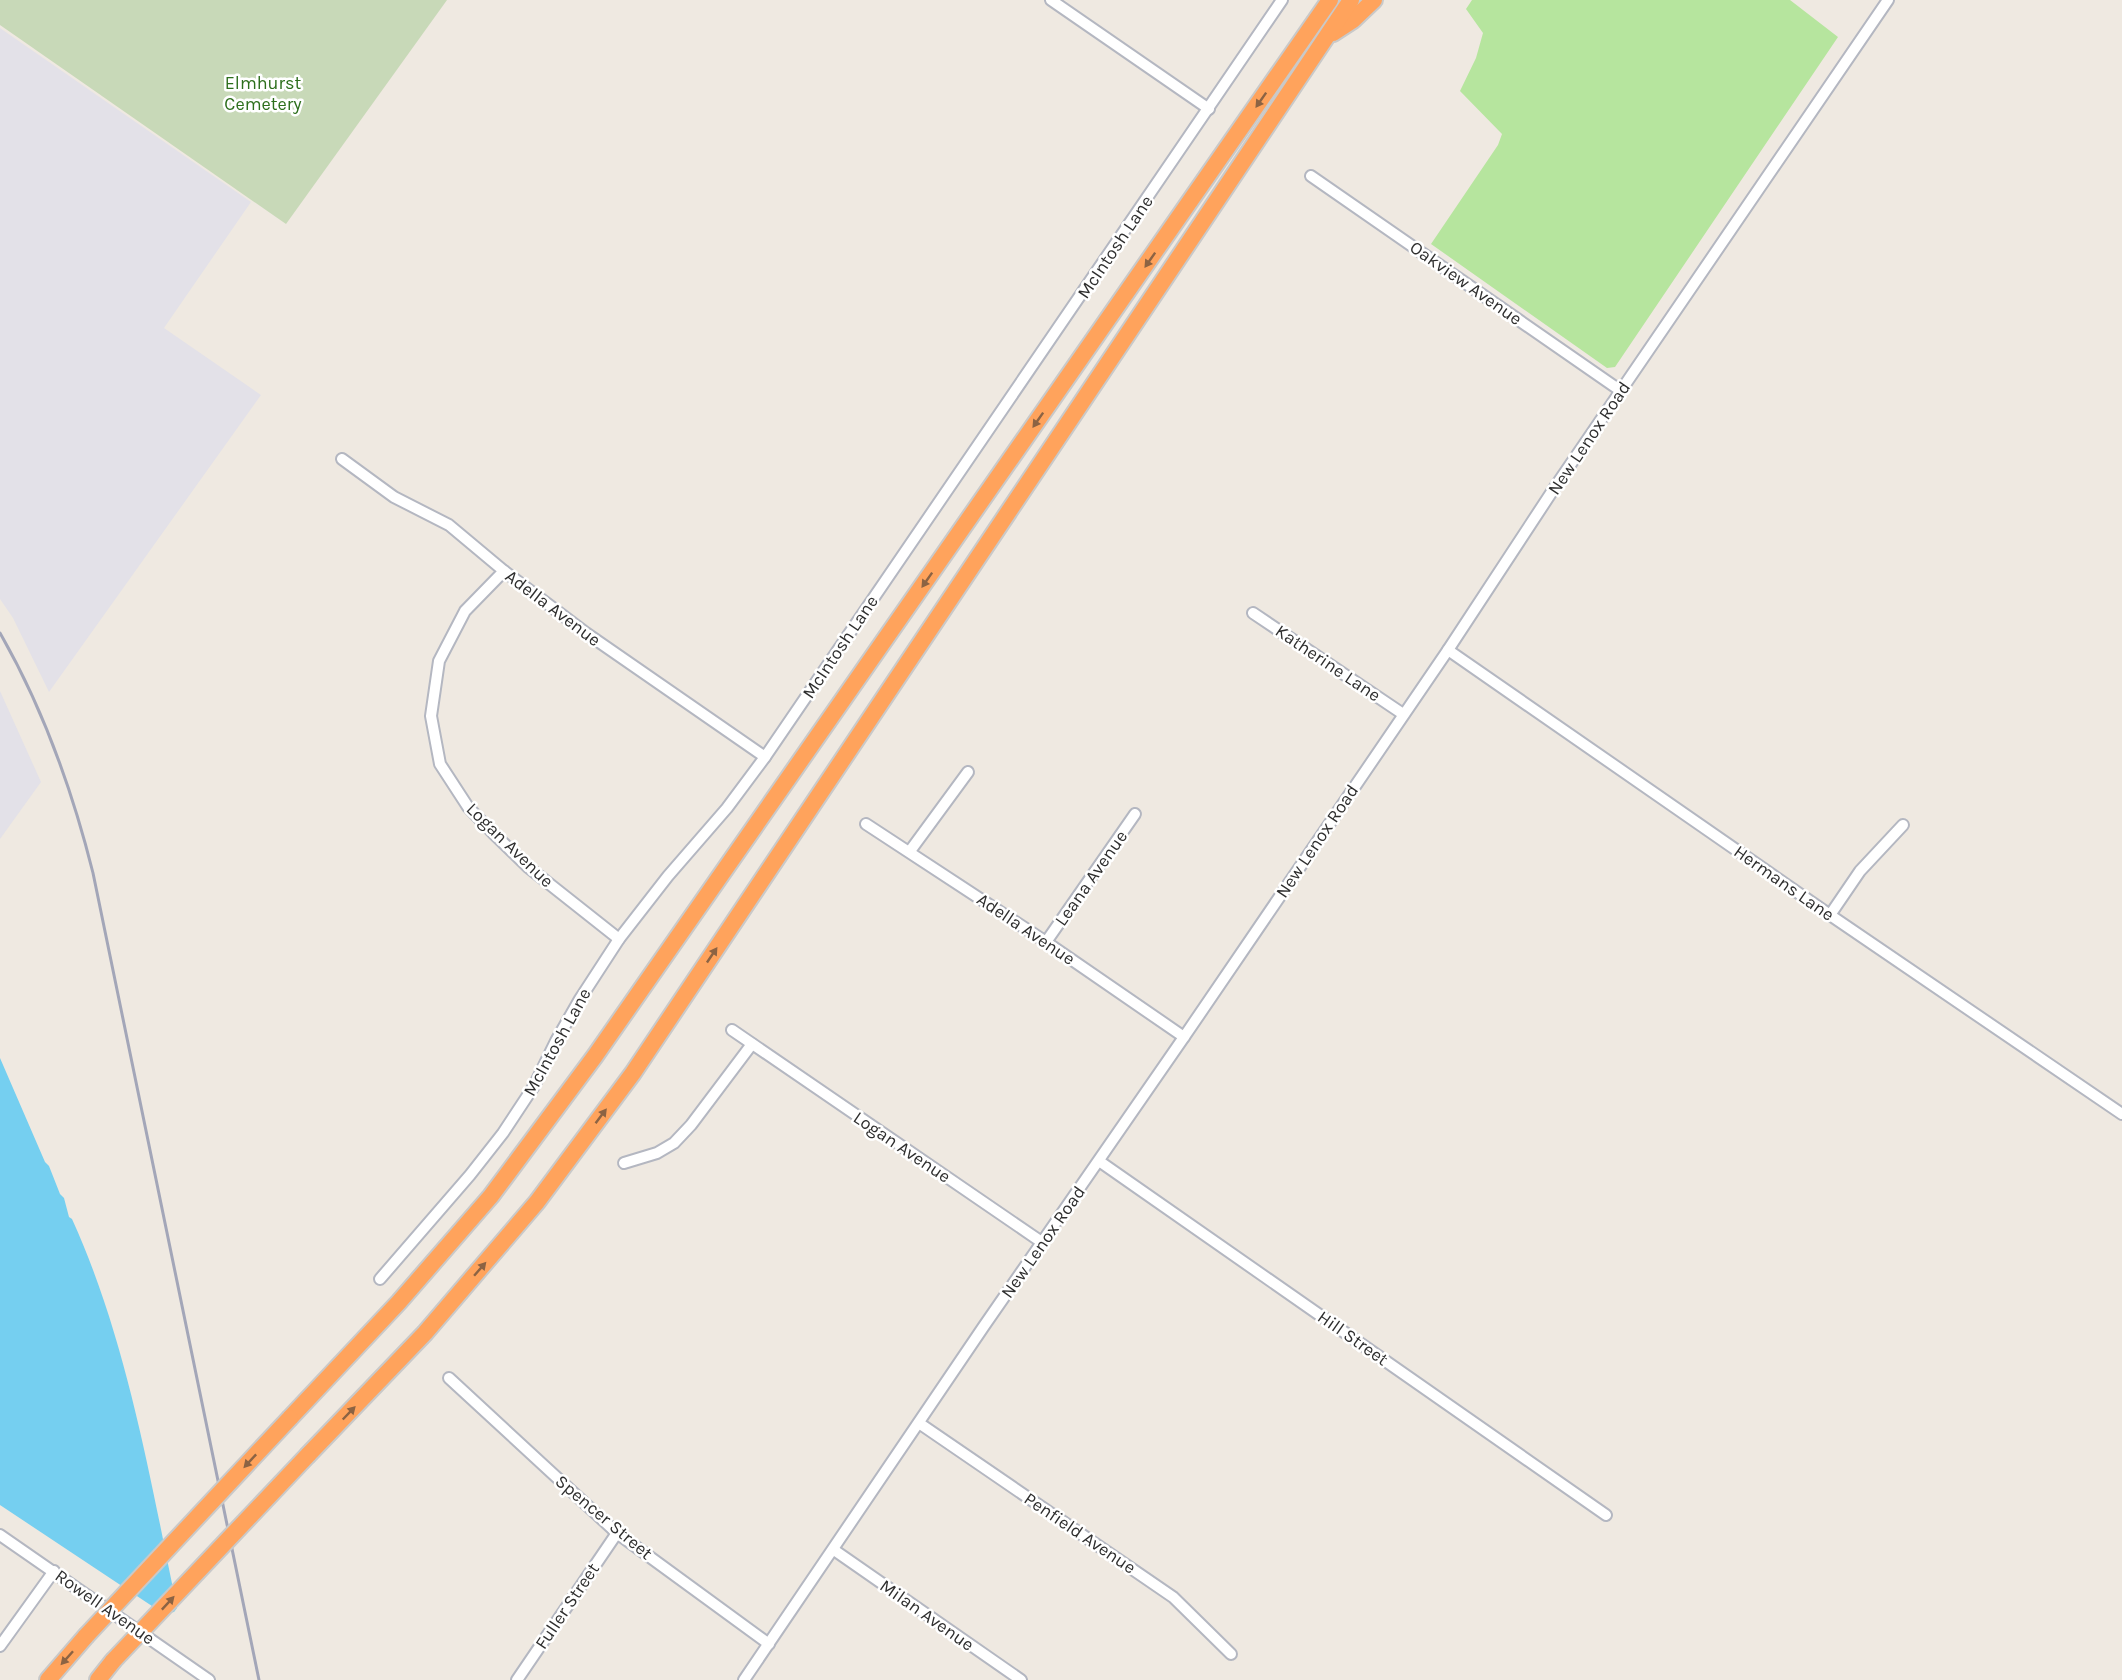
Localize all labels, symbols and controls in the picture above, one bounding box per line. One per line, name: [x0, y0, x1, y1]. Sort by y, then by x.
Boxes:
park label: Elmhurst Cemetery: [224, 72, 302, 115]
one-way arrow: [1256, 92, 1267, 108]
street label: McIntosh Lane: [1072, 191, 1158, 303]
street label: Oakview Avenue: [1406, 236, 1526, 330]
one-way arrow: [1145, 252, 1156, 268]
street label: New Lenox Road: [1543, 377, 1635, 499]
one-way arrow: [1033, 412, 1044, 428]
street label: Adella Avenue: [501, 565, 605, 651]
one-way arrow: [922, 572, 933, 588]
street label: McIntosh Lane: [797, 591, 883, 703]
street label: Katherine Lane: [1271, 620, 1385, 706]
street label: New Lenox Road: [1271, 780, 1363, 902]
street label: Logan Avenue: [462, 798, 558, 892]
street label: Leana Avenue: [1050, 826, 1132, 930]
street label: Hermans Lane: [1730, 840, 1838, 926]
street label: Adella Avenue: [973, 888, 1079, 970]
one-way arrow: [706, 948, 718, 964]
street label: McIntosh Lane: [518, 984, 596, 1100]
street label: Logan Avenue: [849, 1106, 955, 1188]
one-way arrow: [595, 1108, 607, 1124]
street label: New Lenox Road: [996, 1182, 1090, 1302]
one-way arrow: [473, 1262, 486, 1277]
street label: Hill Street: [1313, 1306, 1393, 1370]
one-way arrow: [341, 1406, 355, 1420]
one-way arrow: [243, 1453, 257, 1468]
street label: Spencer Street: [551, 1470, 657, 1564]
street label: Penfield Avenue: [1020, 1488, 1140, 1578]
street label: Fuller Street: [530, 1558, 604, 1653]
street label: Rowell Avenue: [51, 1565, 159, 1649]
street label: Milan Avenue: [876, 1574, 978, 1656]
one-way arrow: [161, 1596, 175, 1611]
one-way arrow: [61, 1650, 74, 1665]

